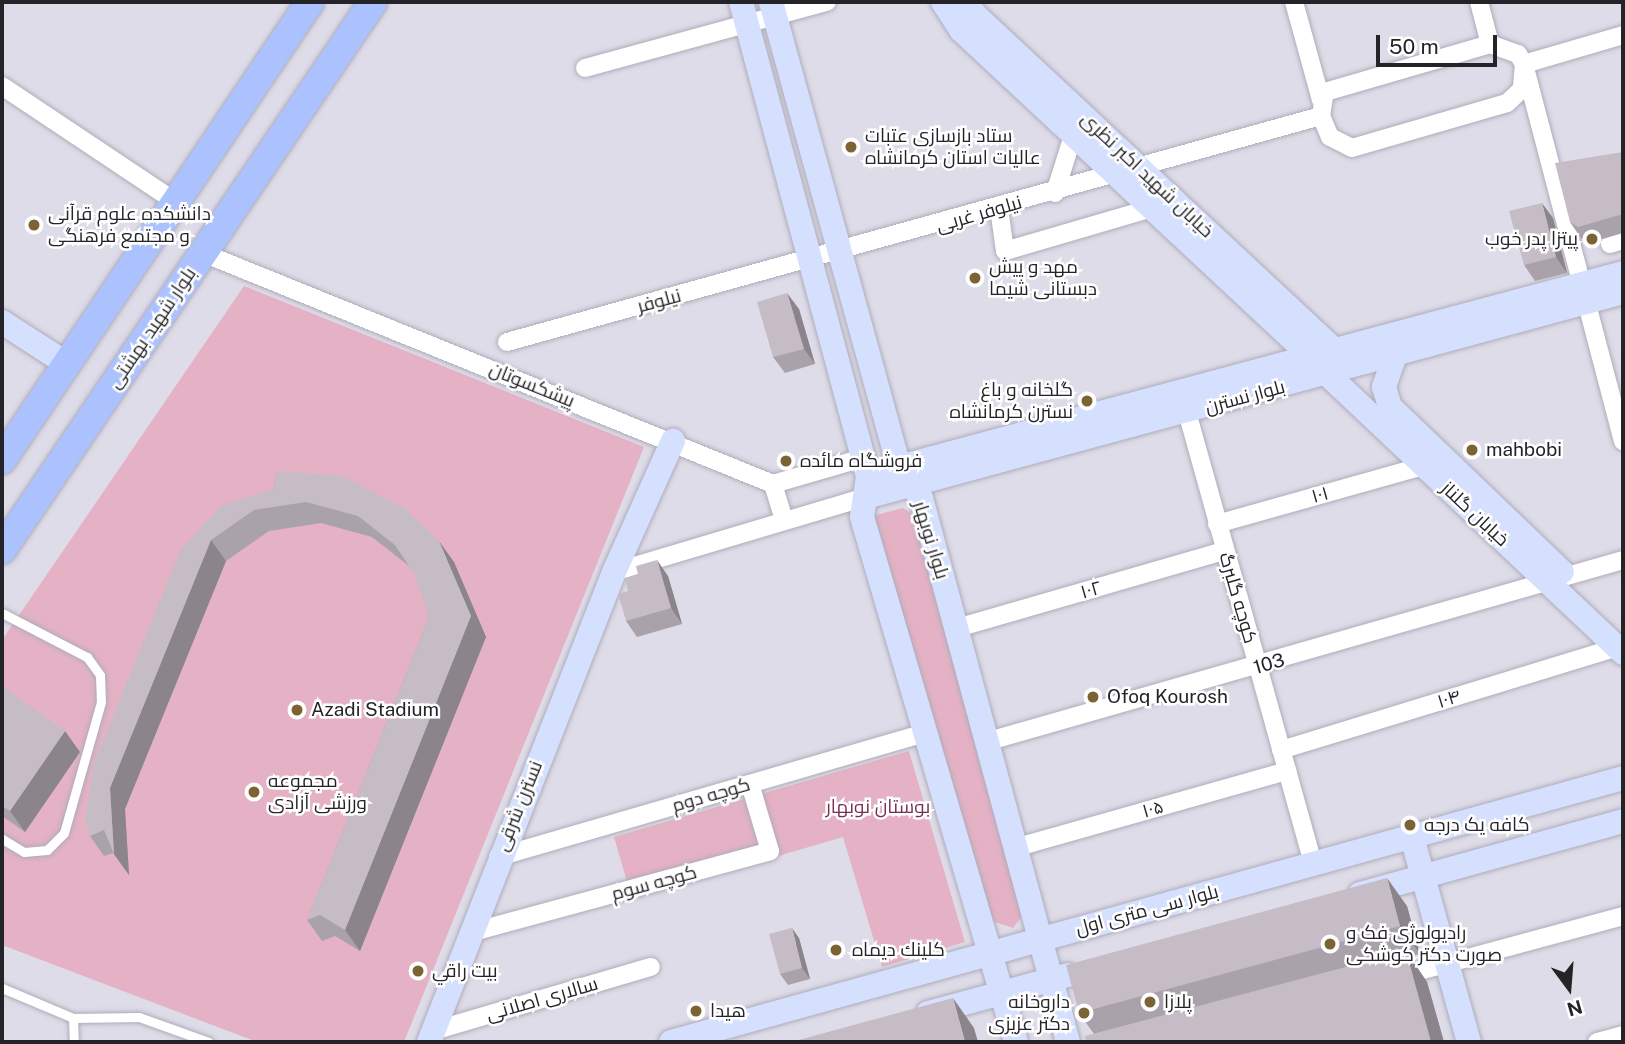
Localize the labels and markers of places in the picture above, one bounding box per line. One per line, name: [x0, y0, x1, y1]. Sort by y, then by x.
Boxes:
place label: ستاد بازسازی عتبات عالیات استان کرمانشاه: [865, 125, 1041, 169]
marker: ستاد بازسازی عتبات عالیات استان کرمانشاه: [843, 139, 859, 155]
place label: دانشکده علوم قرآنی و مجتمع فرهنگی: [48, 203, 211, 247]
marker: دانشکده علوم قرآنی و مجتمع فرهنگی: [26, 217, 42, 233]
place label: پیتزا پدر خوب: [1485, 228, 1578, 250]
marker: پیتزا پدر خوب: [1584, 231, 1600, 247]
place label: مهد و پیش دبستانی شیما: [989, 256, 1097, 300]
marker: مهد و پیش دبستانی شیما: [967, 270, 983, 286]
place label: گلخانه و باغ نسترن کرمانشاه: [950, 379, 1073, 423]
marker: گلخانه و باغ نسترن کرمانشاه: [1079, 393, 1095, 409]
place label: mahbobi: [1486, 439, 1562, 461]
marker: mahbobi: [1464, 442, 1480, 458]
place label: فروشگاه مائده: [800, 450, 922, 472]
marker: فروشگاه مائده: [778, 453, 794, 469]
place label: Ofoq Kourosh: [1107, 686, 1228, 708]
marker: Ofoq Kourosh: [1085, 689, 1101, 705]
place label: Azadi Stadium: [311, 699, 439, 721]
marker: Azadi Stadium: [289, 702, 305, 718]
place label: مجموعه ورزشی آزادی: [268, 770, 367, 814]
marker: مجموعه ورزشی آزادی: [246, 784, 262, 800]
place label: کافه یک درجه: [1424, 814, 1530, 836]
marker: کافه یک درجه: [1402, 817, 1418, 833]
place label: رادیولوژی فک و صورت دکتر کوشکی: [1346, 922, 1502, 966]
marker: رادیولوژی فک و صورت دکتر کوشکی: [1320, 934, 1340, 954]
place label: كلينك ديماه: [852, 939, 945, 961]
marker: كلينك ديماه: [826, 940, 846, 960]
place label: بيت راقي: [432, 960, 497, 982]
marker: بيت راقي: [410, 963, 426, 979]
place label: داروخانه دکتر عزیزی: [988, 991, 1070, 1035]
place label: پلازا: [1164, 991, 1192, 1013]
marker: پلازا: [1142, 994, 1158, 1010]
place label: هیدا: [710, 1000, 746, 1022]
marker: هیدا: [688, 1003, 704, 1019]
marker: داروخانه دکتر عزیزی: [1076, 1005, 1092, 1021]

